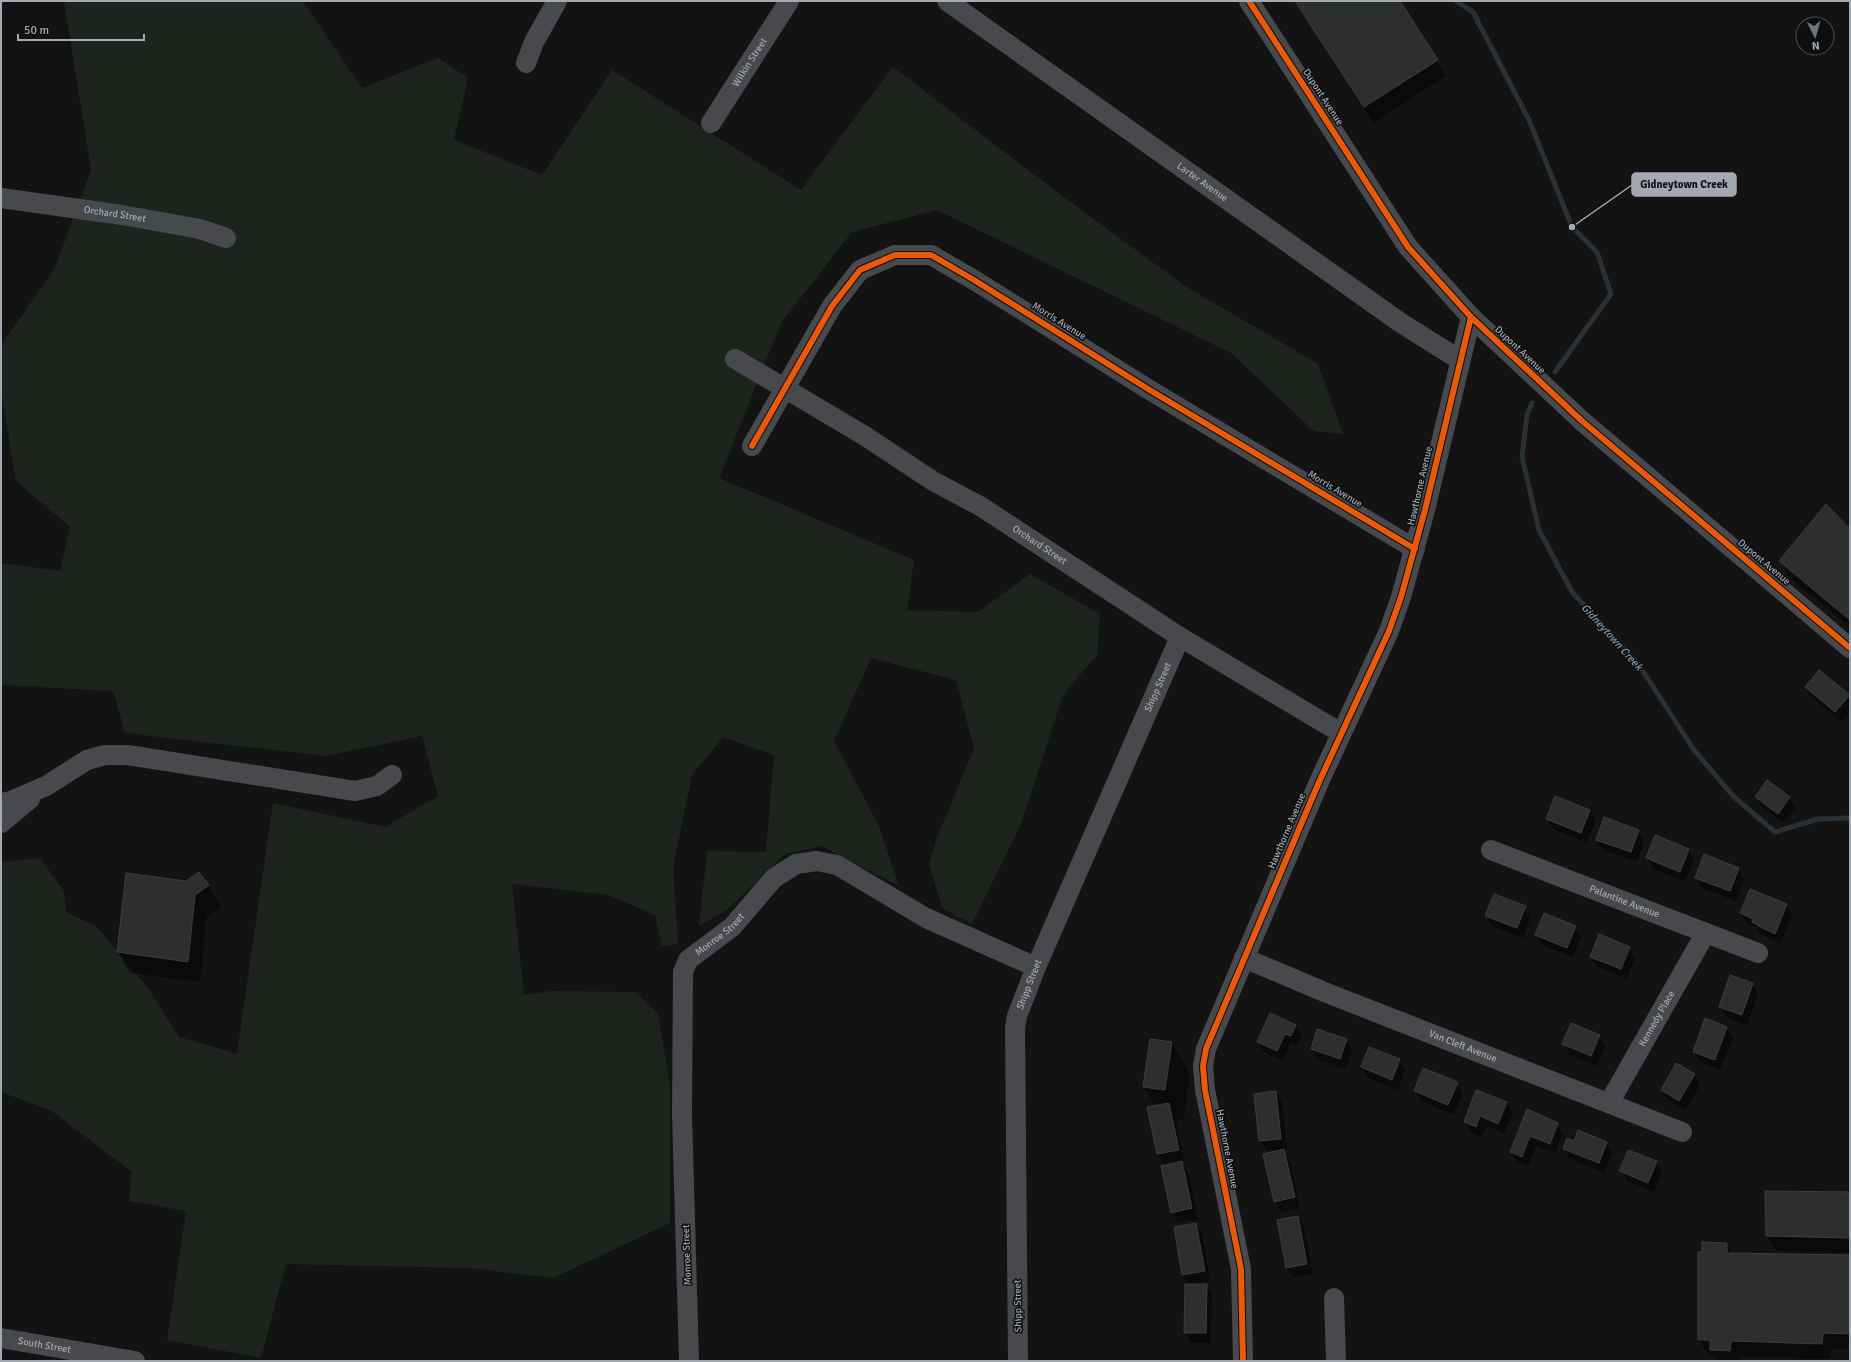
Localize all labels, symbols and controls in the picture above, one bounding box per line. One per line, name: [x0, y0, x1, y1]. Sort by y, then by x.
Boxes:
scale bar: [18, 16, 144, 42]
north arrow: [1795, 16, 1835, 56]
text: 50 m: [24, 23, 49, 38]
street label: Wilkin Street: [730, 35, 770, 89]
text: N: [1811, 39, 1820, 52]
street label: Dupont Avenue: [1300, 67, 1346, 127]
street label: Larter Avenue: [1174, 160, 1230, 204]
callout: Gidneytown Creek: [1632, 173, 1736, 196]
text: Gidneytown Creek: [1640, 178, 1728, 191]
street label: Orchard Street: [83, 204, 147, 225]
street label: Morris Avenue: [1030, 300, 1088, 342]
street label: Dupont Avenue: [1492, 323, 1548, 377]
street label: Hawthorne Avenue: [1405, 445, 1435, 527]
street label: Morris Avenue: [1306, 468, 1364, 510]
street label: Orchard Street: [1010, 523, 1069, 567]
street label: Dupont Avenue: [1735, 537, 1793, 587]
water label: Gidneytown Creek: [1579, 601, 1646, 674]
street label: Shipp Street: [1142, 660, 1174, 714]
street label: Hawthorne Avenue: [1266, 791, 1308, 871]
street label: Palantine Avenue: [1588, 882, 1661, 920]
street label: Monroe Street: [693, 910, 747, 959]
street label: Shipp Street: [1014, 957, 1045, 1011]
street label: Kennedy Place: [1636, 989, 1678, 1049]
street label: Van Cleft Avenue: [1427, 1027, 1499, 1065]
street label: Hawthorne Avenue: [1213, 1108, 1241, 1190]
street label: Monroe Street: [680, 1224, 694, 1286]
street label: Shipp Street: [1012, 1279, 1024, 1332]
street label: South Street: [17, 1335, 72, 1356]

